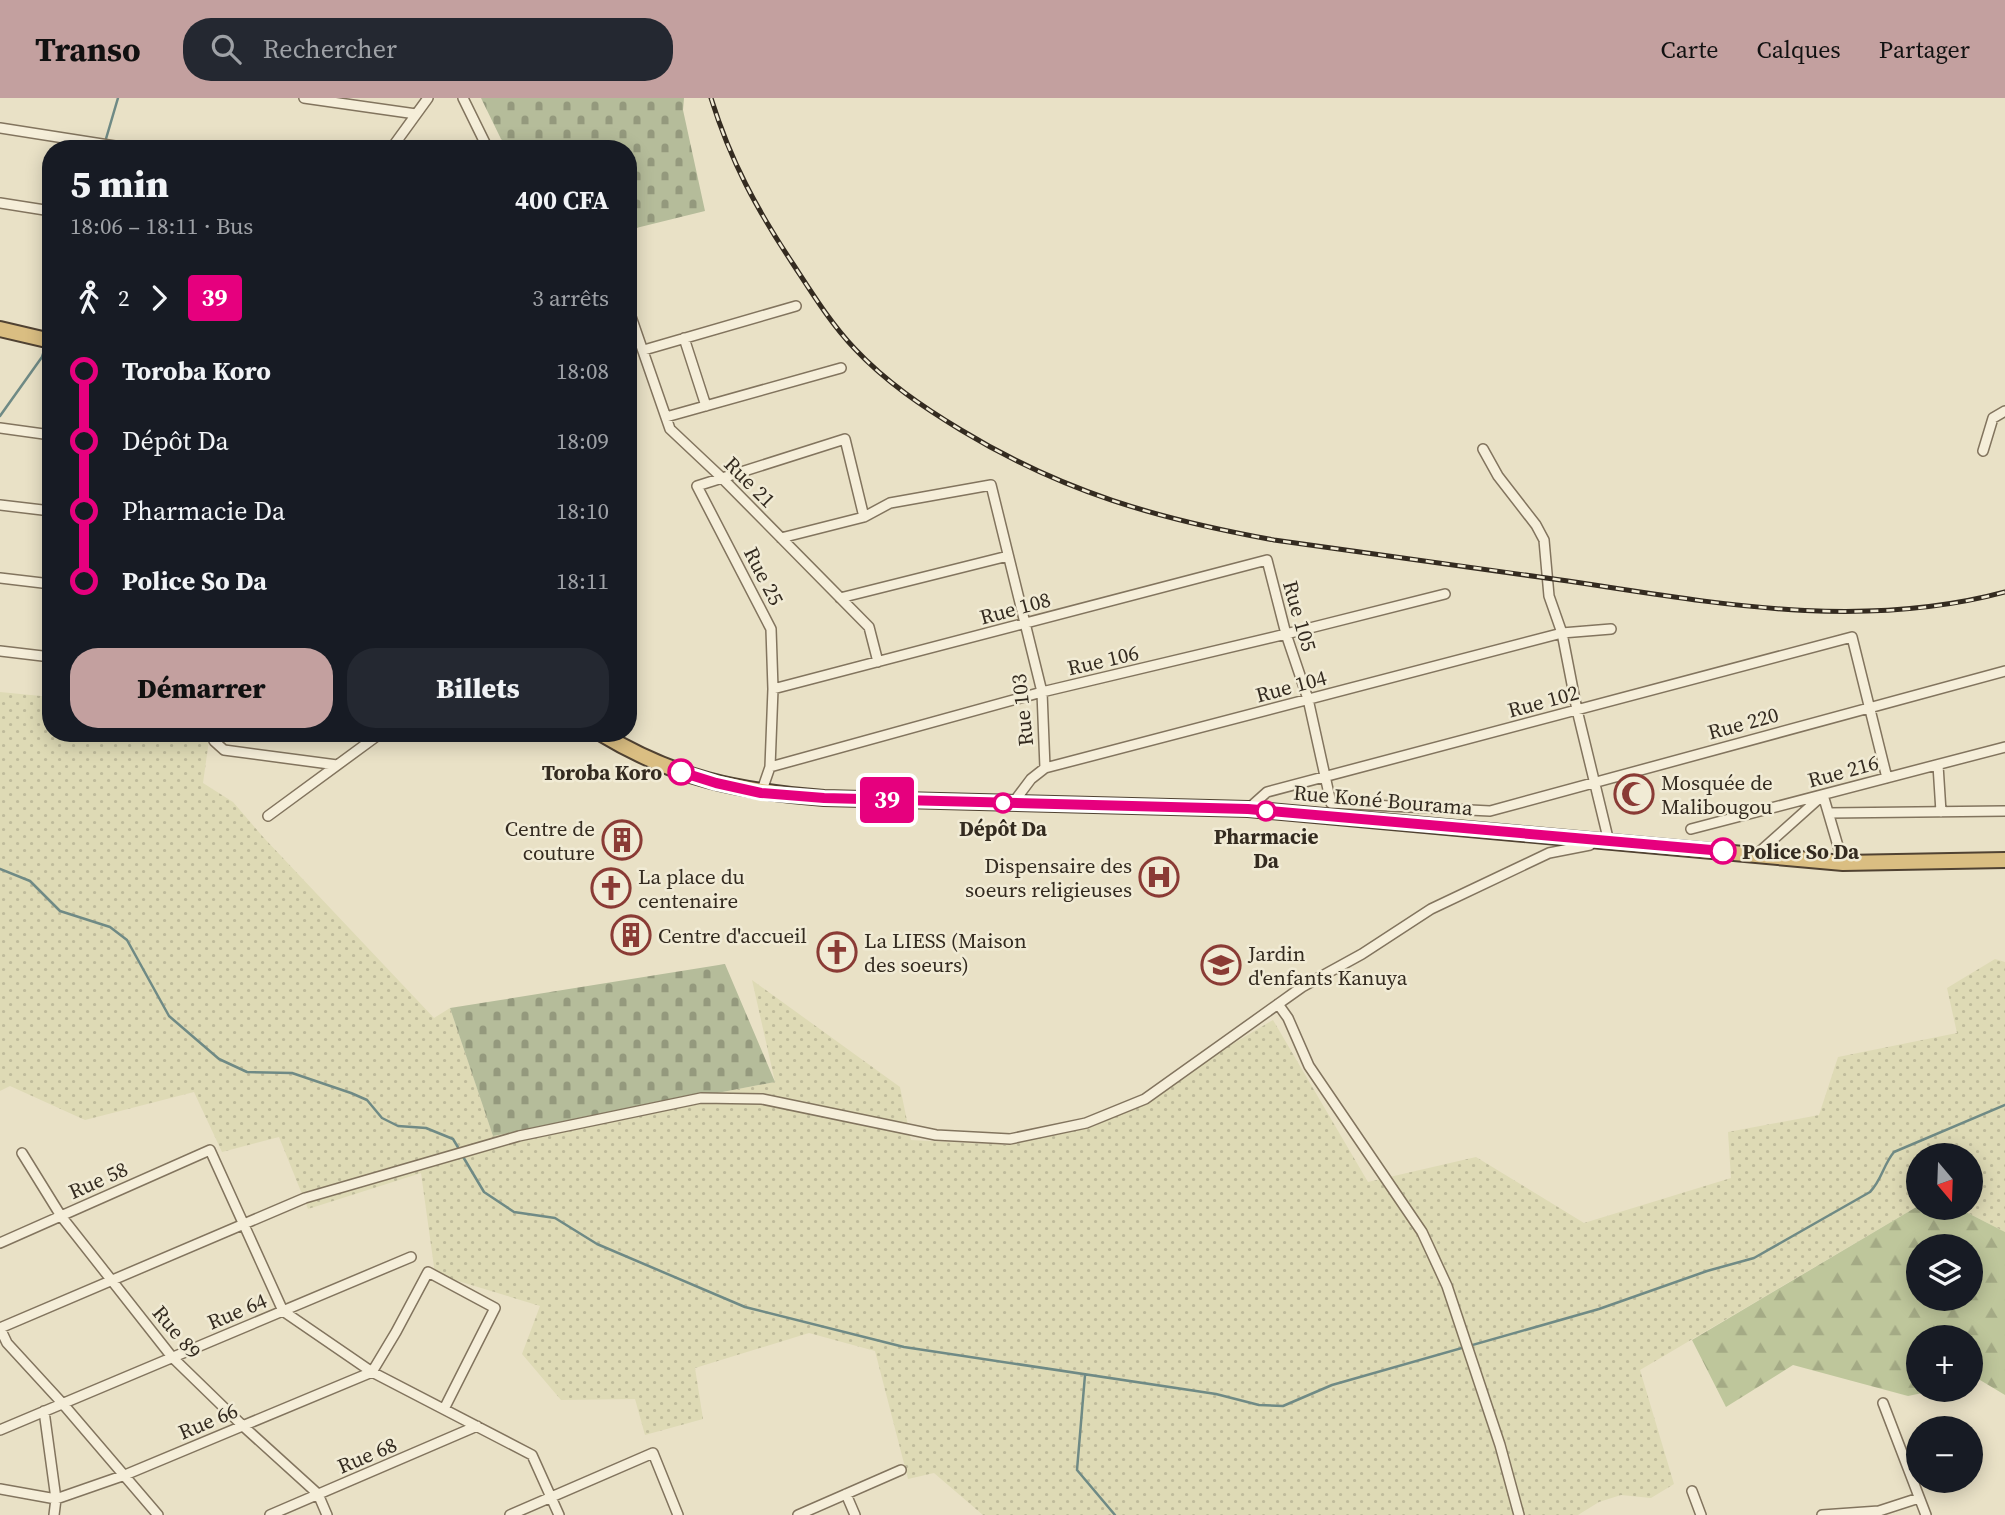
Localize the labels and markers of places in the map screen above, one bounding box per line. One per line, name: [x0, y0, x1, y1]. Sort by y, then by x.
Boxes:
place label: Toroba Koro: [542, 758, 662, 787]
marker: Toroba Koro: [668, 759, 694, 785]
place label: Mosquée de Malibougou: [1661, 768, 1773, 821]
mosque icon: Mosquée de Malibougou: [1613, 773, 1655, 815]
marker: Dépôt Da: [993, 793, 1013, 813]
marker: Pharmacie Da: [1256, 801, 1276, 821]
place label: Centre de couture: [505, 814, 595, 867]
place label: Dépôt Da: [959, 814, 1048, 843]
building icon: Centre de couture: [601, 819, 643, 861]
place label: Pharmacie Da: [1214, 822, 1318, 875]
place label: Police So Da: [1742, 837, 1860, 866]
marker: Police So Da: [1710, 838, 1736, 864]
place label: Dispensaire des soeurs religieuses: [965, 851, 1132, 904]
hospital icon: Dispensaire des soeurs religieuses: [1138, 856, 1180, 898]
place label: La place du centenaire: [638, 862, 745, 915]
church icon: La place du centenaire: [590, 867, 632, 909]
building icon: Centre d'accueil: [610, 914, 652, 956]
place label: Centre d'accueil: [658, 921, 807, 950]
place label: La LIESS (Maison des soeurs): [864, 926, 1027, 979]
church icon: La LIESS (Maison des soeurs): [816, 931, 858, 973]
place label: Jardin d'enfants Kanuya: [1247, 939, 1408, 992]
school or university icon: Jardin d'enfants Kanuya: [1200, 944, 1242, 986]

